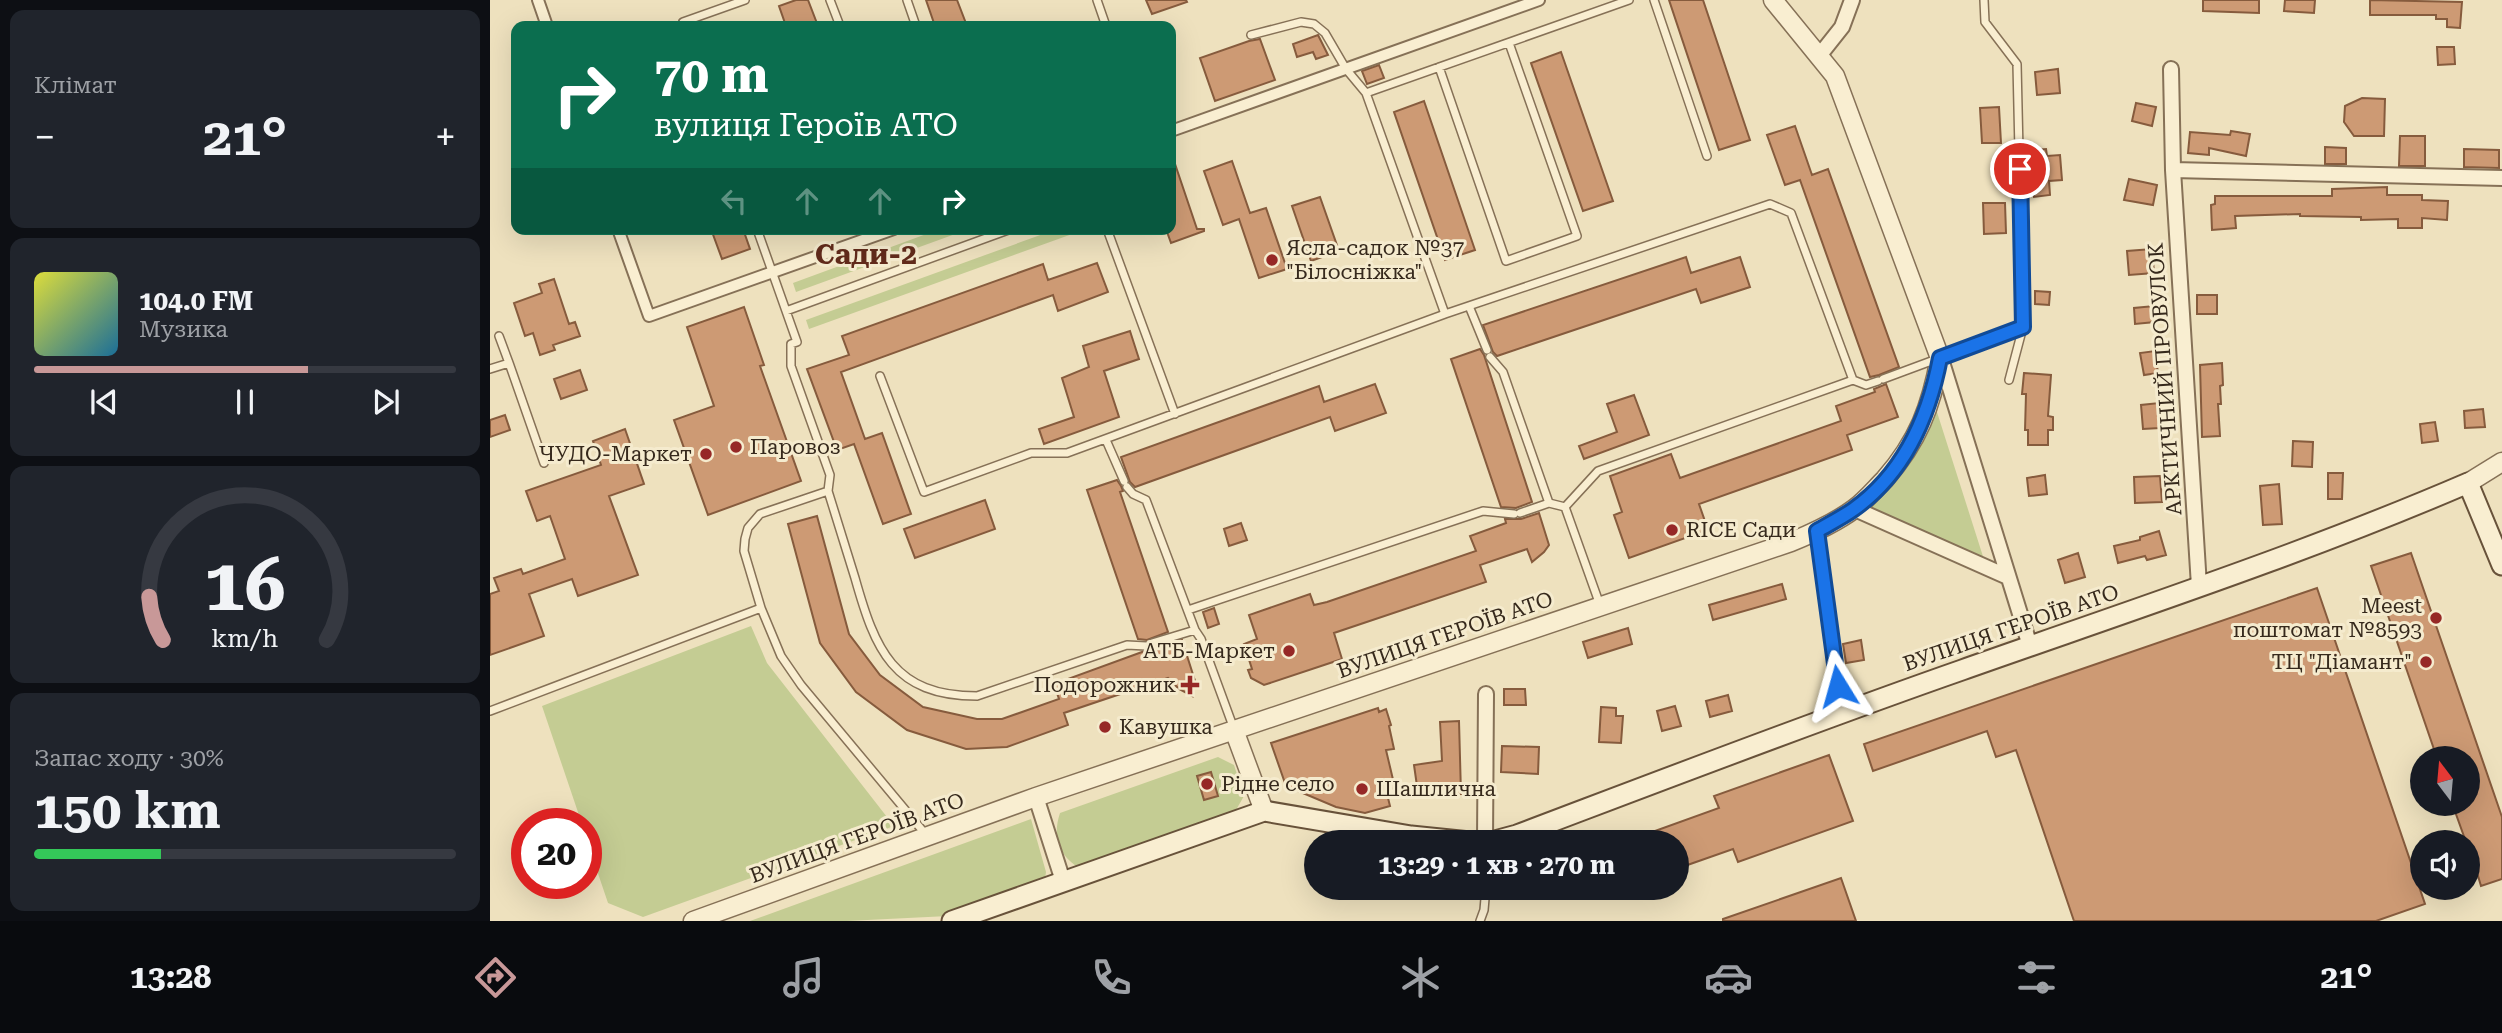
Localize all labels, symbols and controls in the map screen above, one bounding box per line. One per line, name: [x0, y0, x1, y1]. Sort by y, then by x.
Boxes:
text: 70 m: [654, 47, 769, 104]
icon: right: [539, 49, 630, 140]
text: Клімат: [34, 72, 117, 99]
text: вулиця Героїв АТО: [654, 106, 958, 144]
text: 21°: [203, 107, 287, 168]
text: −: [34, 115, 55, 159]
text: +: [435, 115, 456, 159]
pin: [1990, 139, 2050, 199]
icon: arrive: [2001, 150, 2039, 188]
icon: left: [715, 182, 753, 220]
icon: ahead: [788, 182, 826, 220]
icon: ahead: [861, 182, 899, 220]
icon: right: [934, 182, 972, 220]
place label: Ясла-садок №37 "Білосніжка": [1286, 236, 1464, 284]
district label: Сади-2: [815, 238, 917, 271]
street label: АРКТИЧНИЙ ПРОВУЛОК: [2143, 242, 2187, 516]
marker: Ясла-садок №37 "Білосніжка": [1264, 252, 1280, 268]
text: 104.0 FM: [139, 286, 253, 316]
text: Музика: [139, 316, 228, 343]
icon: previous: [85, 383, 123, 421]
icon: pause: [226, 383, 264, 421]
icon: next: [367, 383, 405, 421]
place label: Паровоз: [750, 435, 841, 459]
marker: Паровоз: [728, 439, 744, 455]
place label: ЧУДО-Маркет: [539, 442, 692, 466]
marker: ЧУДО-Маркет: [698, 446, 714, 462]
place label: RICE Сади: [1686, 518, 1796, 542]
marker: RICE Сади: [1664, 522, 1680, 538]
text: 16: [204, 544, 286, 629]
street label: ВУЛИЦЯ ГЕРОЇВ АТО: [1900, 580, 2122, 676]
street label: ВУЛИЦЯ ГЕРОЇВ АТО: [1334, 587, 1556, 683]
place label: Meest поштомат №8593: [2233, 594, 2422, 642]
marker: Meest поштомат №8593: [2428, 610, 2444, 626]
text: km/h: [212, 624, 278, 653]
place label: АТБ-Маркет: [1143, 639, 1275, 663]
marker: АТБ-Маркет: [1281, 643, 1297, 659]
position arrow: [1801, 649, 1875, 723]
place label: ТЦ "Діамант": [2272, 650, 2412, 674]
marker: ТЦ "Діамант": [2418, 654, 2434, 670]
place label: Подорожник: [1034, 673, 1176, 697]
marker: Подорожник: [1182, 677, 1198, 693]
place label: Кавушка: [1119, 715, 1213, 739]
marker: Кавушка: [1097, 719, 1113, 735]
text: Запас ходу · 30%: [34, 745, 224, 772]
north arrow: [2410, 746, 2480, 816]
map controls: [2410, 746, 2480, 900]
place label: Рідне село: [1221, 772, 1335, 796]
marker: Рідне село: [1199, 776, 1215, 792]
place label: Шашлична: [1376, 777, 1497, 801]
text: 150 km: [34, 780, 221, 841]
marker: Шашлична: [1354, 781, 1370, 797]
street label: ВУЛИЦЯ ГЕРОЇВ АТО: [747, 788, 967, 888]
speed limit sign: 20: [511, 808, 602, 899]
button: sound: [2410, 830, 2480, 900]
text: 13:29 · 1 хв · 270 m: [1378, 850, 1615, 880]
icon: directions: [471, 953, 520, 1002]
icon: music: [779, 953, 828, 1002]
icon: phone: [1087, 953, 1136, 1002]
icon: climate: [1396, 953, 1445, 1002]
icon: car: [1704, 953, 1753, 1002]
icon: filters: [2012, 953, 2061, 1002]
text: 13:28: [130, 958, 211, 996]
text: 21°: [2321, 958, 2372, 996]

